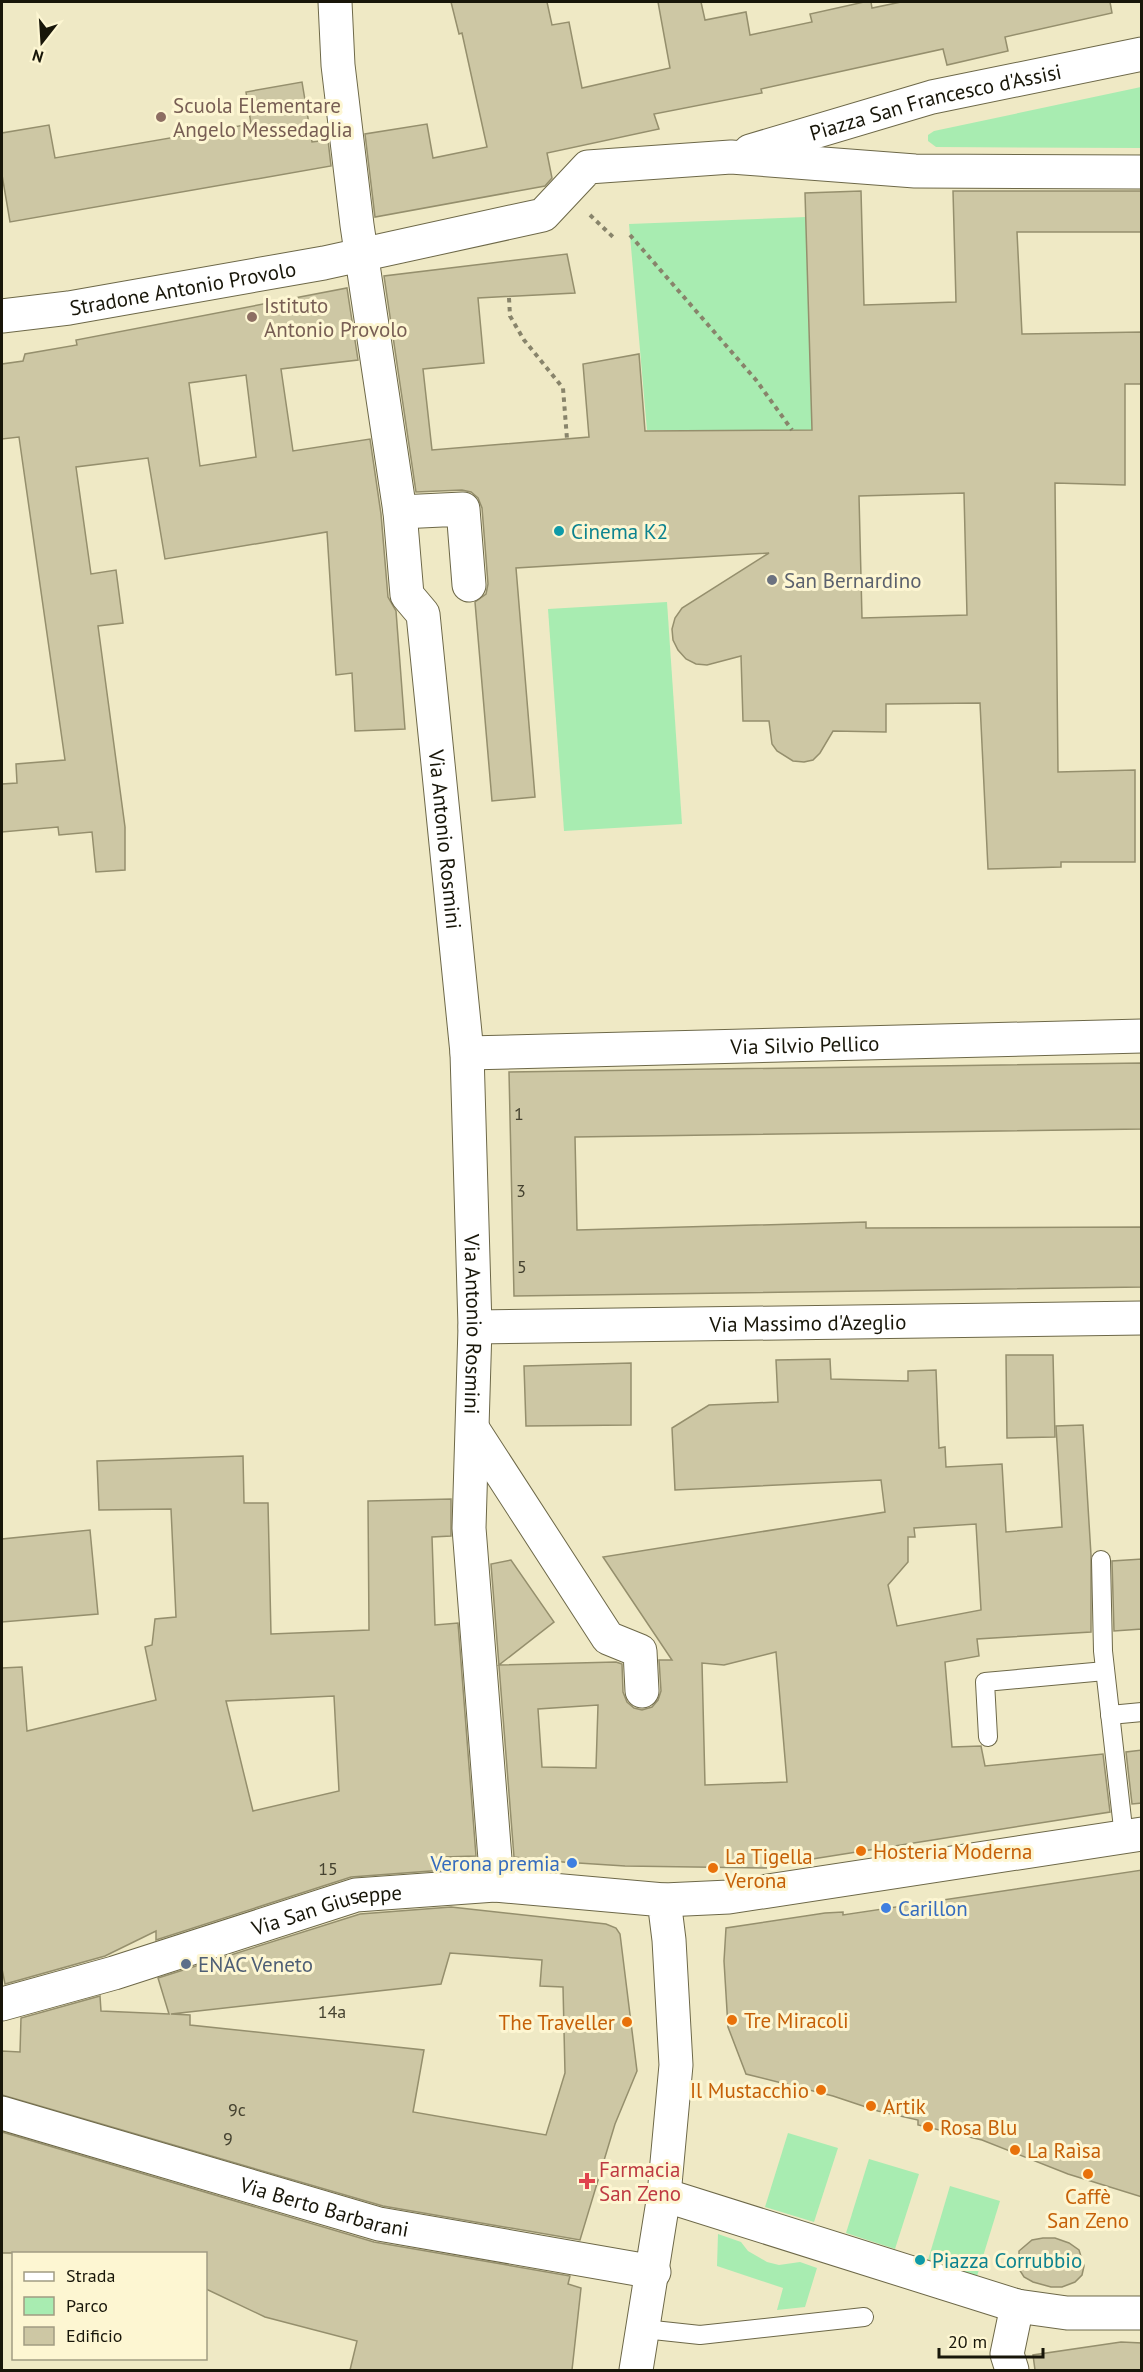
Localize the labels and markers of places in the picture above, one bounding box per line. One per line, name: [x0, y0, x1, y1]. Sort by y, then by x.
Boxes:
place label: Scuola Elementare Angelo Messedaglia: [173, 92, 353, 143]
marker: Scuola Elementare Angelo Messedaglia: [154, 110, 168, 124]
place label: Istituto Antonio Provolo: [264, 292, 408, 343]
marker: Istituto Antonio Provolo: [245, 310, 259, 324]
place label: Cinema K2: [571, 518, 668, 545]
marker: Cinema K2: [552, 524, 566, 538]
place label: San Bernardino: [784, 567, 921, 594]
marker: San Bernardino: [765, 573, 779, 587]
place label: Hosteria Moderna: [873, 1838, 1032, 1865]
place label: La Tigella Verona: [724, 1843, 813, 1894]
marker: Hosteria Moderna: [854, 1844, 868, 1858]
place label: Verona premia: [429, 1850, 560, 1877]
marker: Verona premia: [565, 1856, 579, 1870]
marker: La Tigella Verona: [706, 1861, 720, 1875]
place label: Carillon: [898, 1895, 968, 1922]
marker: Carillon: [879, 1901, 893, 1915]
place label: ENAC Veneto: [198, 1951, 313, 1978]
marker: ENAC Veneto: [179, 1957, 193, 1971]
place label: Tre Miracoli: [744, 2007, 849, 2034]
place label: The Traveller: [499, 2009, 615, 2036]
marker: Tre Miracoli: [725, 2013, 739, 2027]
marker: The Traveller: [620, 2015, 634, 2029]
place label: Il Mustacchio: [690, 2077, 809, 2104]
marker: Il Mustacchio: [814, 2083, 828, 2097]
place label: Artik: [883, 2093, 926, 2120]
marker: Artik: [864, 2099, 878, 2113]
place label: Rosa Blu: [940, 2114, 1017, 2141]
marker: Rosa Blu: [921, 2120, 935, 2134]
place label: La Raìsa: [1027, 2137, 1101, 2164]
marker: La Raìsa: [1008, 2143, 1022, 2157]
place label: Farmacia San Zeno: [599, 2156, 681, 2207]
marker: Caffè San Zeno: [1081, 2167, 1095, 2181]
marker: Farmacia San Zeno: [580, 2174, 594, 2188]
place label: Caffè San Zeno: [1047, 2183, 1129, 2234]
place label: Piazza Corrubbio: [932, 2247, 1082, 2274]
marker: Piazza Corrubbio: [913, 2253, 927, 2267]

